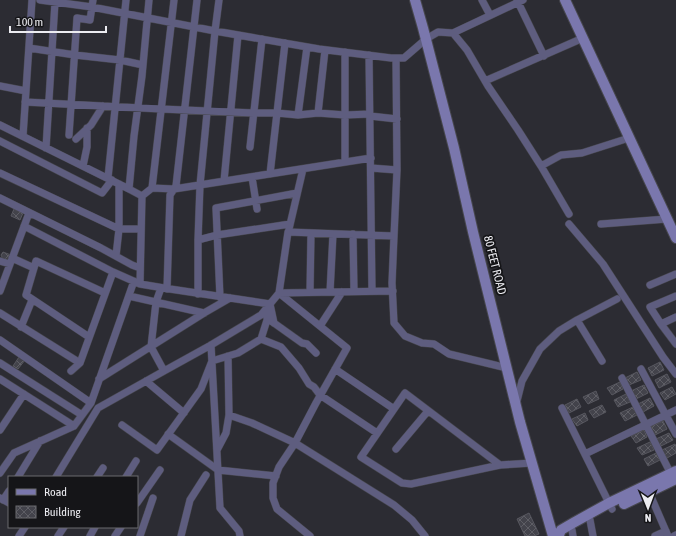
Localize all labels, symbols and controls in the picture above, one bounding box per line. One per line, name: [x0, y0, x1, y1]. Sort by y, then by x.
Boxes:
scale bar: [10, 8, 106, 34]
text: 100 m: [16, 15, 43, 29]
street label: 80 FEET ROAD: [481, 234, 509, 296]
legend: [8, 476, 138, 528]
text: Road: [44, 485, 67, 499]
north arrow: [628, 488, 668, 528]
text: Building: [44, 505, 82, 519]
text: N: [645, 512, 652, 524]

